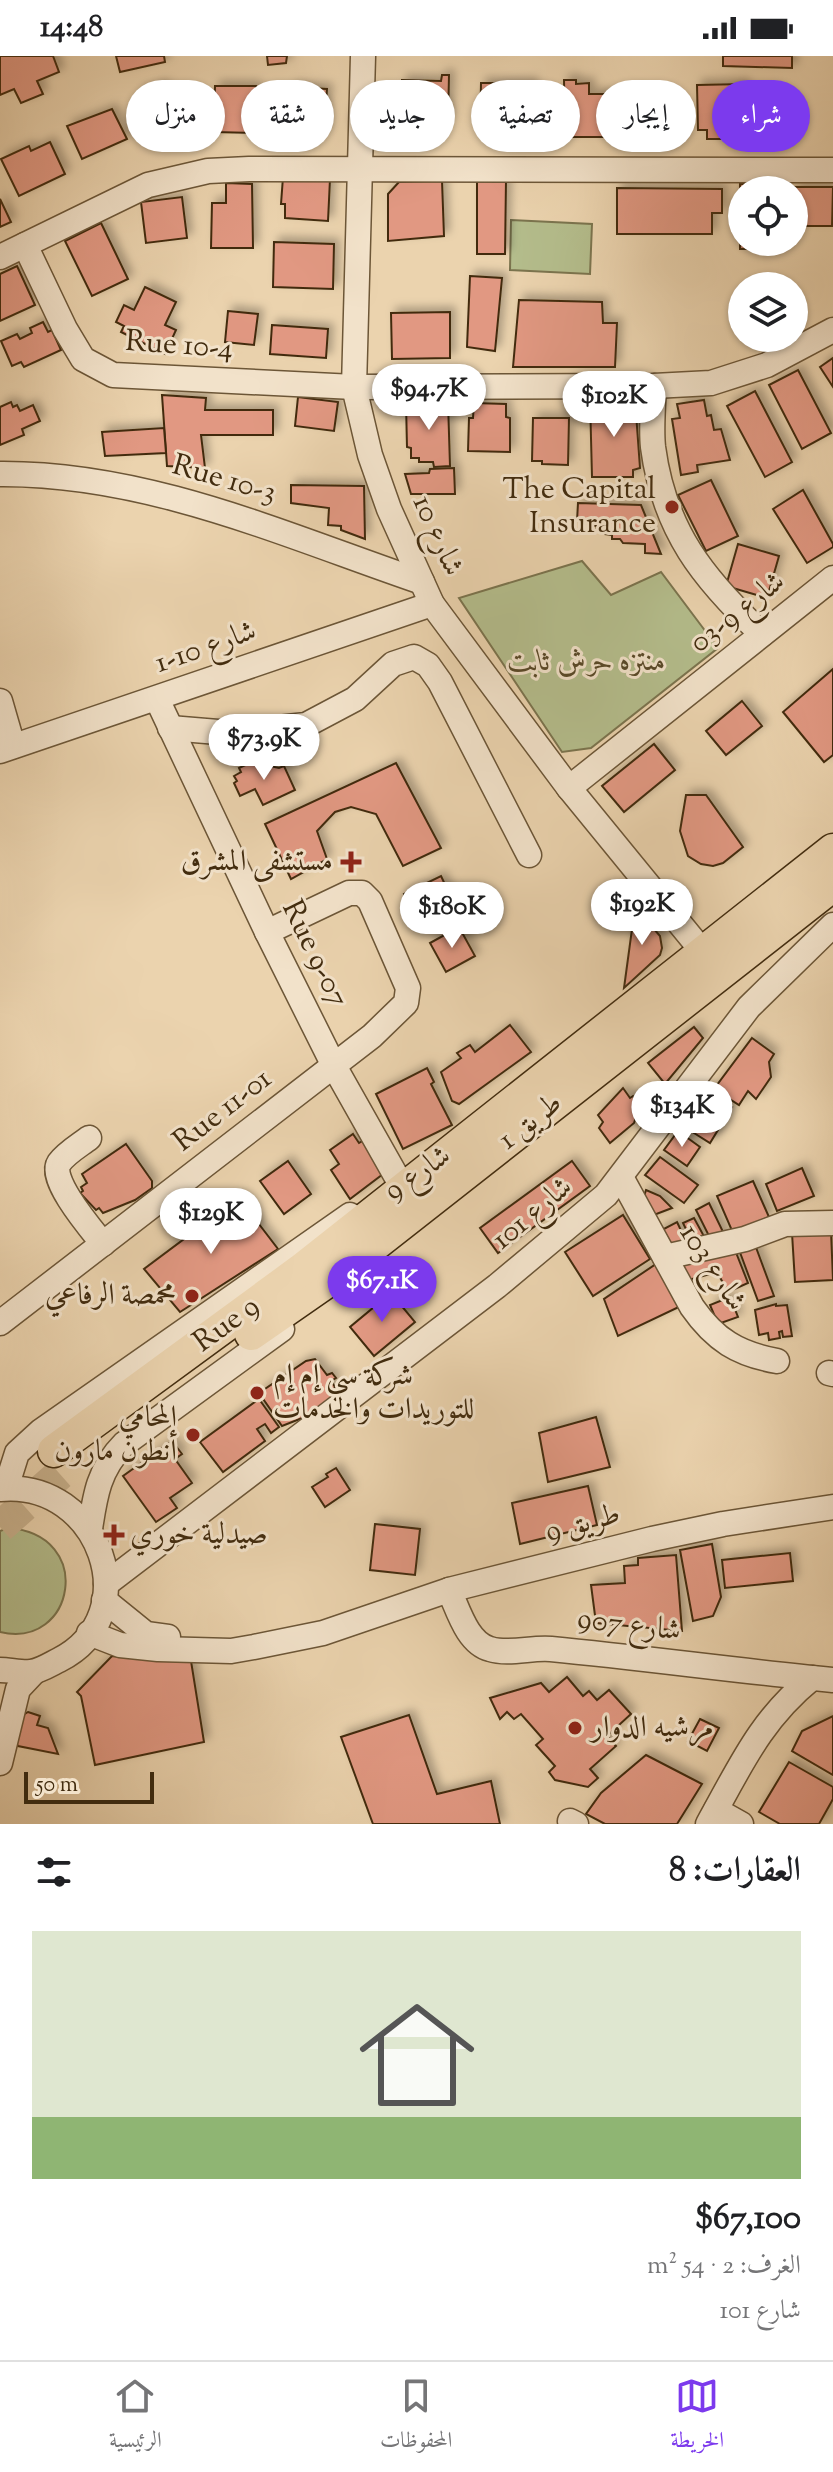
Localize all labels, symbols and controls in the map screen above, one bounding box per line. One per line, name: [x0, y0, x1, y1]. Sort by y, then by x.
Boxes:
text: 14:48: [40, 7, 103, 50]
chip: منزل: [126, 80, 225, 152]
chip: شقة: [241, 80, 334, 152]
chip: جديد: [350, 80, 455, 152]
chip: تصفية: [471, 80, 580, 152]
chip: إيجار: [596, 80, 696, 152]
chip: شراء: [712, 80, 810, 152]
map controls: [728, 176, 808, 352]
button: locate: [728, 176, 808, 256]
button: layers: [728, 272, 808, 352]
street label: Rue 10-4: [124, 321, 234, 371]
pin: $94.7K: [364, 364, 494, 432]
text: $94.7K: [390, 371, 468, 408]
pin: $102K: [558, 371, 670, 439]
text: $102K: [581, 378, 647, 415]
street label: Rue 10-3: [167, 445, 281, 515]
place label: The Capital Insurance: [502, 469, 656, 546]
street label: شارع 10: [399, 489, 474, 584]
marker: The Capital Insurance: [663, 498, 681, 516]
street label: شارع 9-03: [681, 562, 796, 665]
street label: شارع 10-1: [150, 611, 263, 686]
park label: منتزه حرش ثابت: [508, 641, 666, 684]
pin: $73.9K: [199, 714, 329, 782]
text: $73.9K: [227, 721, 301, 758]
place label: مستشفى المشرق: [181, 841, 333, 884]
marker: مستشفى المشرق: [340, 851, 362, 873]
pin: $192K: [586, 879, 698, 947]
pin: $180K: [396, 882, 508, 950]
text: $192K: [609, 886, 675, 923]
text: $180K: [418, 889, 486, 926]
street label: Rue 9-07: [270, 893, 358, 1015]
street label: Rue 11-01: [165, 1059, 281, 1163]
pin: $134K: [626, 1081, 738, 1149]
street label: طريق 1: [490, 1083, 572, 1161]
text: $134K: [649, 1088, 715, 1125]
street label: شارع 9: [376, 1136, 461, 1213]
street label: شارع 101: [483, 1167, 584, 1261]
pin: $129K: [155, 1188, 267, 1256]
text: $129K: [178, 1195, 244, 1232]
street label: شارع 103: [667, 1216, 756, 1321]
pin: $67.1K: [317, 1256, 447, 1324]
text: $67.1K: [346, 1263, 418, 1300]
place label: محمصة الرفاعي: [45, 1275, 176, 1318]
street label: Rue 9: [185, 1286, 269, 1364]
marker: محمصة الرفاعي: [183, 1287, 201, 1305]
place label: شركة سي إم إم للتوريدات والخدمات: [273, 1355, 475, 1432]
marker: شركة سي إم إم للتوريدات والخدمات: [248, 1384, 266, 1402]
place label: المحامي أنطون مارون: [54, 1397, 177, 1474]
marker: المحامي أنطون مارون: [184, 1426, 202, 1444]
street label: طريق 9: [541, 1493, 625, 1555]
place label: صيدلية خوري: [130, 1514, 268, 1557]
marker: صيدلية خوري: [105, 1526, 123, 1544]
street label: شارع 907: [575, 1598, 683, 1655]
place label: مرشيه الدوار: [588, 1707, 714, 1750]
marker: مرشيه الدوار: [566, 1719, 584, 1737]
scale bar: [24, 1768, 154, 1804]
text: 50 m: [36, 1770, 78, 1802]
text: العقارات: 8: [669, 1847, 801, 1896]
icon: filters: [32, 1850, 76, 1894]
icon: home: [345, 1983, 489, 2127]
text: $67,100: [695, 2195, 801, 2244]
text: الغرف: 2 · 54 m²: [647, 2248, 801, 2285]
text: شارع 101: [719, 2293, 801, 2330]
tab: الرئيسية: [109, 2374, 162, 2461]
tab: المحفوظات: [380, 2374, 452, 2461]
tab: الخريطة: [670, 2374, 724, 2461]

